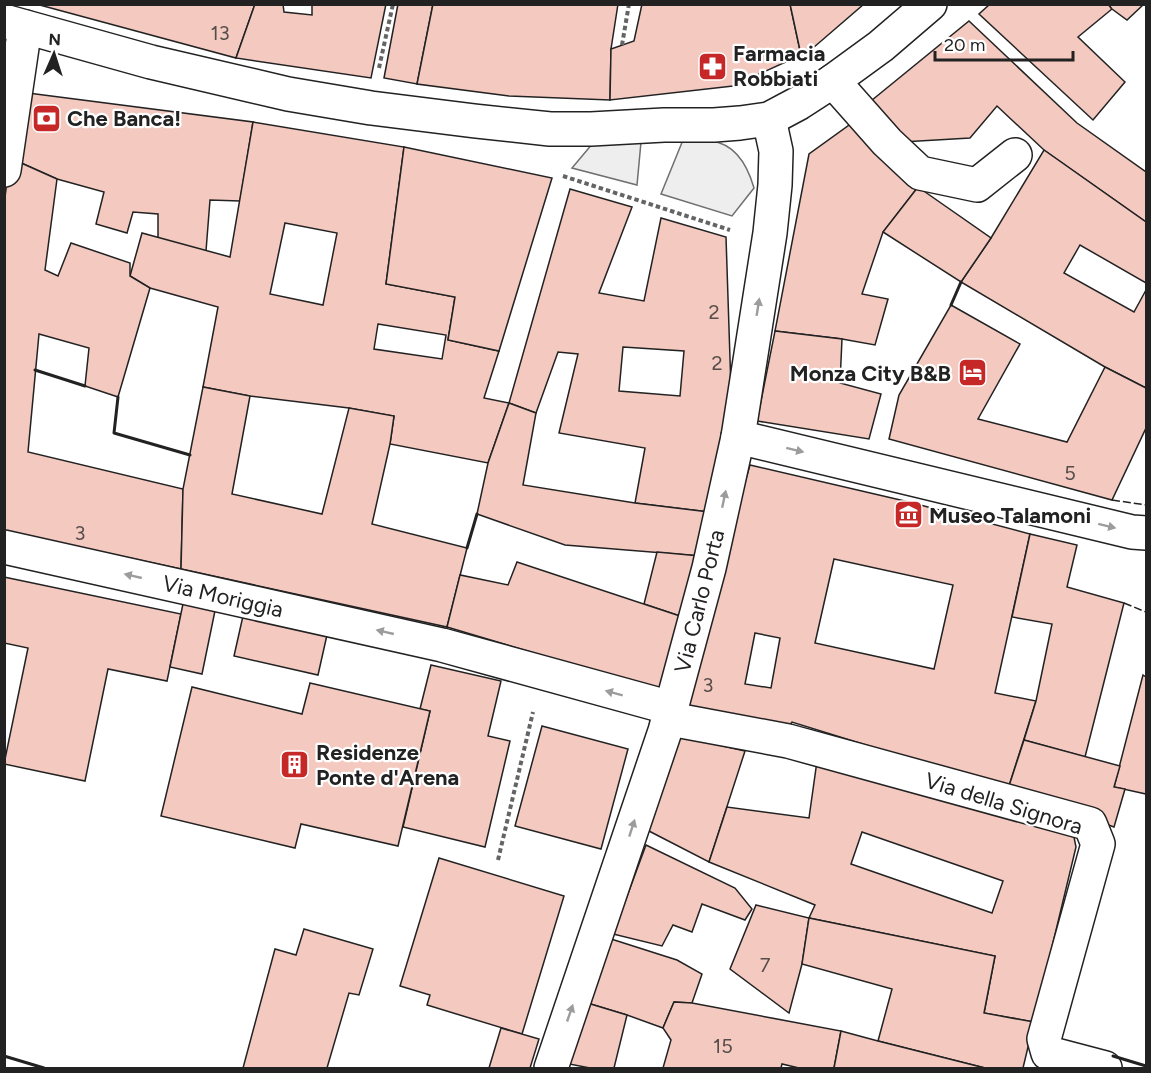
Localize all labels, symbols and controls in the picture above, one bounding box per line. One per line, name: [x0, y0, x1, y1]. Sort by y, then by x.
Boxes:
house number: 13: [210, 21, 230, 45]
north arrow: [24, 24, 84, 84]
scale bar: [935, 24, 1073, 62]
text: N: [48, 30, 61, 49]
text: 20 m: [944, 34, 985, 56]
place label: Farmacia Robbiati: [733, 40, 826, 92]
pharmacy icon: Farmacia Robbiati: [696, 50, 728, 82]
bank icon: Che Banca!: [30, 102, 62, 134]
place label: Che Banca!: [67, 105, 181, 132]
one-way arrow: [754, 298, 763, 317]
house number: 2: [708, 300, 720, 324]
house number: 2: [711, 351, 723, 375]
hotel icon: Monza City B&B: [956, 357, 988, 389]
place label: Monza City B&B: [790, 360, 951, 387]
one-way arrow: [786, 446, 804, 456]
house number: 5: [1064, 461, 1076, 485]
one-way arrow: [720, 490, 730, 508]
museum icon: Museo Talamoni: [892, 499, 924, 531]
place label: Museo Talamoni: [929, 502, 1091, 529]
house number: 3: [75, 521, 85, 545]
one-way arrow: [1098, 521, 1116, 531]
street label: Via Carlo Porta: [669, 527, 730, 676]
street label: Via Moriggia: [160, 569, 286, 623]
one-way arrow: [124, 570, 142, 580]
one-way arrow: [376, 627, 394, 637]
house number: 3: [703, 673, 713, 697]
one-way arrow: [605, 687, 623, 697]
place label: Residenze Ponte d'Arena: [316, 739, 459, 791]
building icon: Residenze Ponte d'Arena: [279, 749, 311, 781]
street label: Via della Signora: [922, 767, 1086, 840]
one-way arrow: [627, 819, 637, 837]
house number: 7: [760, 953, 771, 977]
one-way arrow: [565, 1004, 575, 1022]
house number: 15: [713, 1034, 733, 1058]

